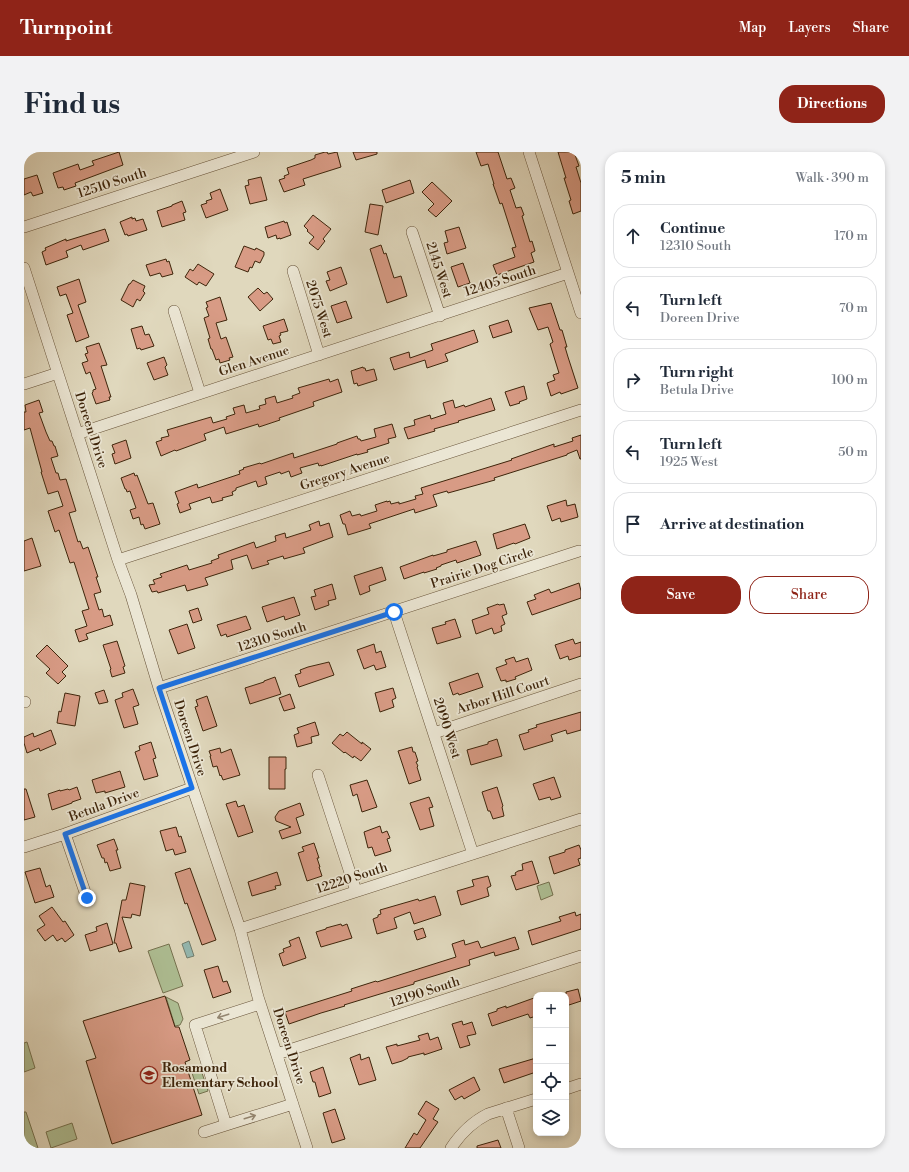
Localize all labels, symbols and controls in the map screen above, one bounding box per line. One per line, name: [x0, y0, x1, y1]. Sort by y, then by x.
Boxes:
text: Turnpoint: [20, 16, 113, 40]
text: Map: [739, 19, 766, 37]
text: Layers: [788, 19, 831, 37]
text: Share: [853, 19, 889, 37]
button: Directions: [779, 85, 885, 123]
text: Find us: [24, 87, 120, 122]
street label: 12510 South: [75, 164, 149, 202]
text: 5 min: [621, 167, 666, 189]
text: Walk · 390 m: [796, 170, 869, 186]
text: Continue: [660, 219, 725, 238]
icon: ahead: [622, 225, 644, 247]
text: 170 m: [834, 228, 868, 244]
text: 12310 South: [660, 238, 731, 254]
street label: 2145 West: [422, 240, 456, 300]
street label: 12405 South: [462, 262, 538, 300]
street label: 2075 West: [302, 278, 336, 340]
text: Turn left: [660, 291, 722, 310]
icon: left: [622, 297, 644, 319]
text: 70 m: [839, 300, 868, 316]
text: Doreen Drive: [660, 310, 740, 326]
street label: Glen Avenue: [217, 342, 292, 380]
text: Turn right: [660, 363, 734, 382]
icon: right: [622, 369, 644, 391]
text: 100 m: [832, 372, 868, 388]
text: Betula Drive: [660, 382, 734, 398]
street label: Doreen Drive: [71, 390, 111, 471]
text: Turn left: [660, 435, 722, 454]
icon: left: [622, 441, 644, 463]
text: 50 m: [838, 444, 868, 460]
street label: Gregory Avenue: [298, 450, 392, 494]
text: 1925 West: [660, 454, 718, 470]
icon: arrive: [622, 513, 644, 535]
text: Arrive at destination: [660, 515, 804, 534]
street label: Prairie Dog Circle: [429, 544, 536, 592]
button: Save: [621, 576, 741, 614]
button: Share: [749, 576, 869, 614]
route start: [385, 603, 403, 621]
street label: 12310 South: [236, 618, 309, 656]
street label: Arbor Hill Court: [454, 672, 552, 718]
street label: 2090 West: [430, 696, 464, 761]
street label: Doreen Drive: [170, 698, 210, 779]
street label: Betula Drive: [66, 785, 142, 826]
street label: 12220 South: [314, 859, 390, 897]
route end: [78, 889, 96, 907]
street label: 12190 South: [388, 973, 462, 1011]
map controls: [533, 992, 569, 1136]
button: +: [533, 992, 569, 1028]
street label: Doreen Drive: [269, 1006, 309, 1087]
one-way arrow: [217, 1013, 230, 1020]
button: −: [533, 1028, 569, 1064]
place label: Rosamond Elementary School: [162, 1060, 279, 1091]
button: locate: [533, 1064, 569, 1100]
school or university icon: Rosamond Elementary School: [139, 1065, 159, 1085]
button: layers: [533, 1100, 569, 1136]
one-way arrow: [243, 1113, 256, 1120]

